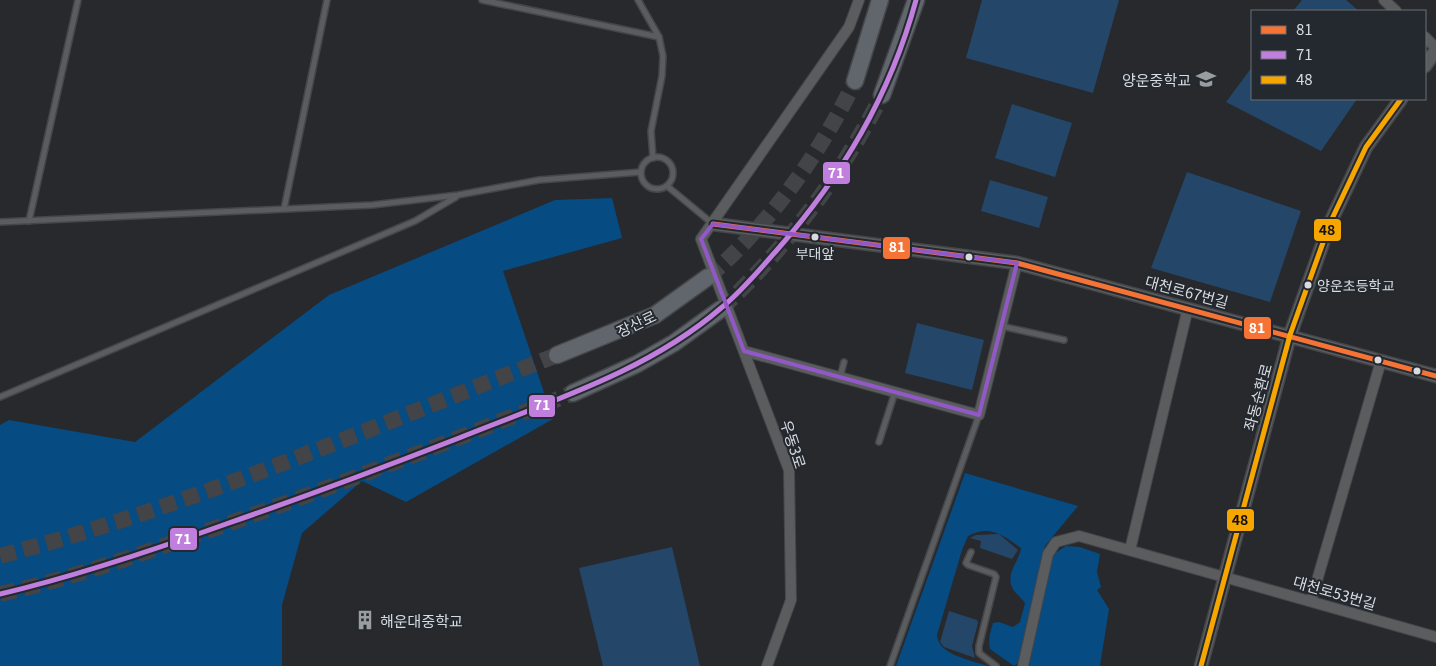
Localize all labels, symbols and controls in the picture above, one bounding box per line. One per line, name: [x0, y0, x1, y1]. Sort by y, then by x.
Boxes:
legend: [1251, 10, 1426, 100]
text: 81: [1296, 18, 1313, 39]
text: 71: [1296, 43, 1313, 64]
school or university icon: 양운중학교: [1195, 68, 1217, 90]
text: 48: [1296, 68, 1313, 89]
place label: 양운중학교: [1122, 69, 1191, 90]
line badge: 71: [822, 161, 851, 185]
text: 71: [828, 162, 844, 182]
line badge: 48: [1313, 218, 1342, 242]
text: 48: [1319, 219, 1335, 239]
marker: 부대앞: [810, 232, 820, 242]
line badge: 81: [882, 236, 911, 260]
text: 81: [889, 236, 905, 256]
place label: 부대앞: [796, 243, 834, 263]
unlabelled marker: [964, 252, 974, 262]
street label: 대천로67번길: [1143, 270, 1231, 312]
place label: 양운초등학교: [1317, 275, 1394, 295]
marker: 양운초등학교: [1303, 280, 1313, 290]
street label: 장산로: [613, 305, 659, 341]
line badge: 81: [1243, 316, 1272, 340]
text: 81: [1249, 317, 1265, 337]
unlabelled marker: [1373, 355, 1383, 365]
street label: 좌동순환로: [1238, 361, 1276, 433]
unlabelled marker: [1412, 366, 1422, 376]
line badge: 71: [528, 394, 556, 418]
text: 71: [534, 394, 550, 414]
street label: 우동3로: [776, 417, 812, 471]
line badge: 48: [1226, 508, 1255, 532]
text: 48: [1232, 509, 1248, 529]
line badge: 71: [169, 527, 198, 551]
text: 71: [175, 528, 191, 548]
street label: 대천로53번길: [1291, 570, 1379, 614]
building icon: 해운대중학교: [354, 609, 376, 631]
place label: 해운대중학교: [380, 610, 463, 631]

